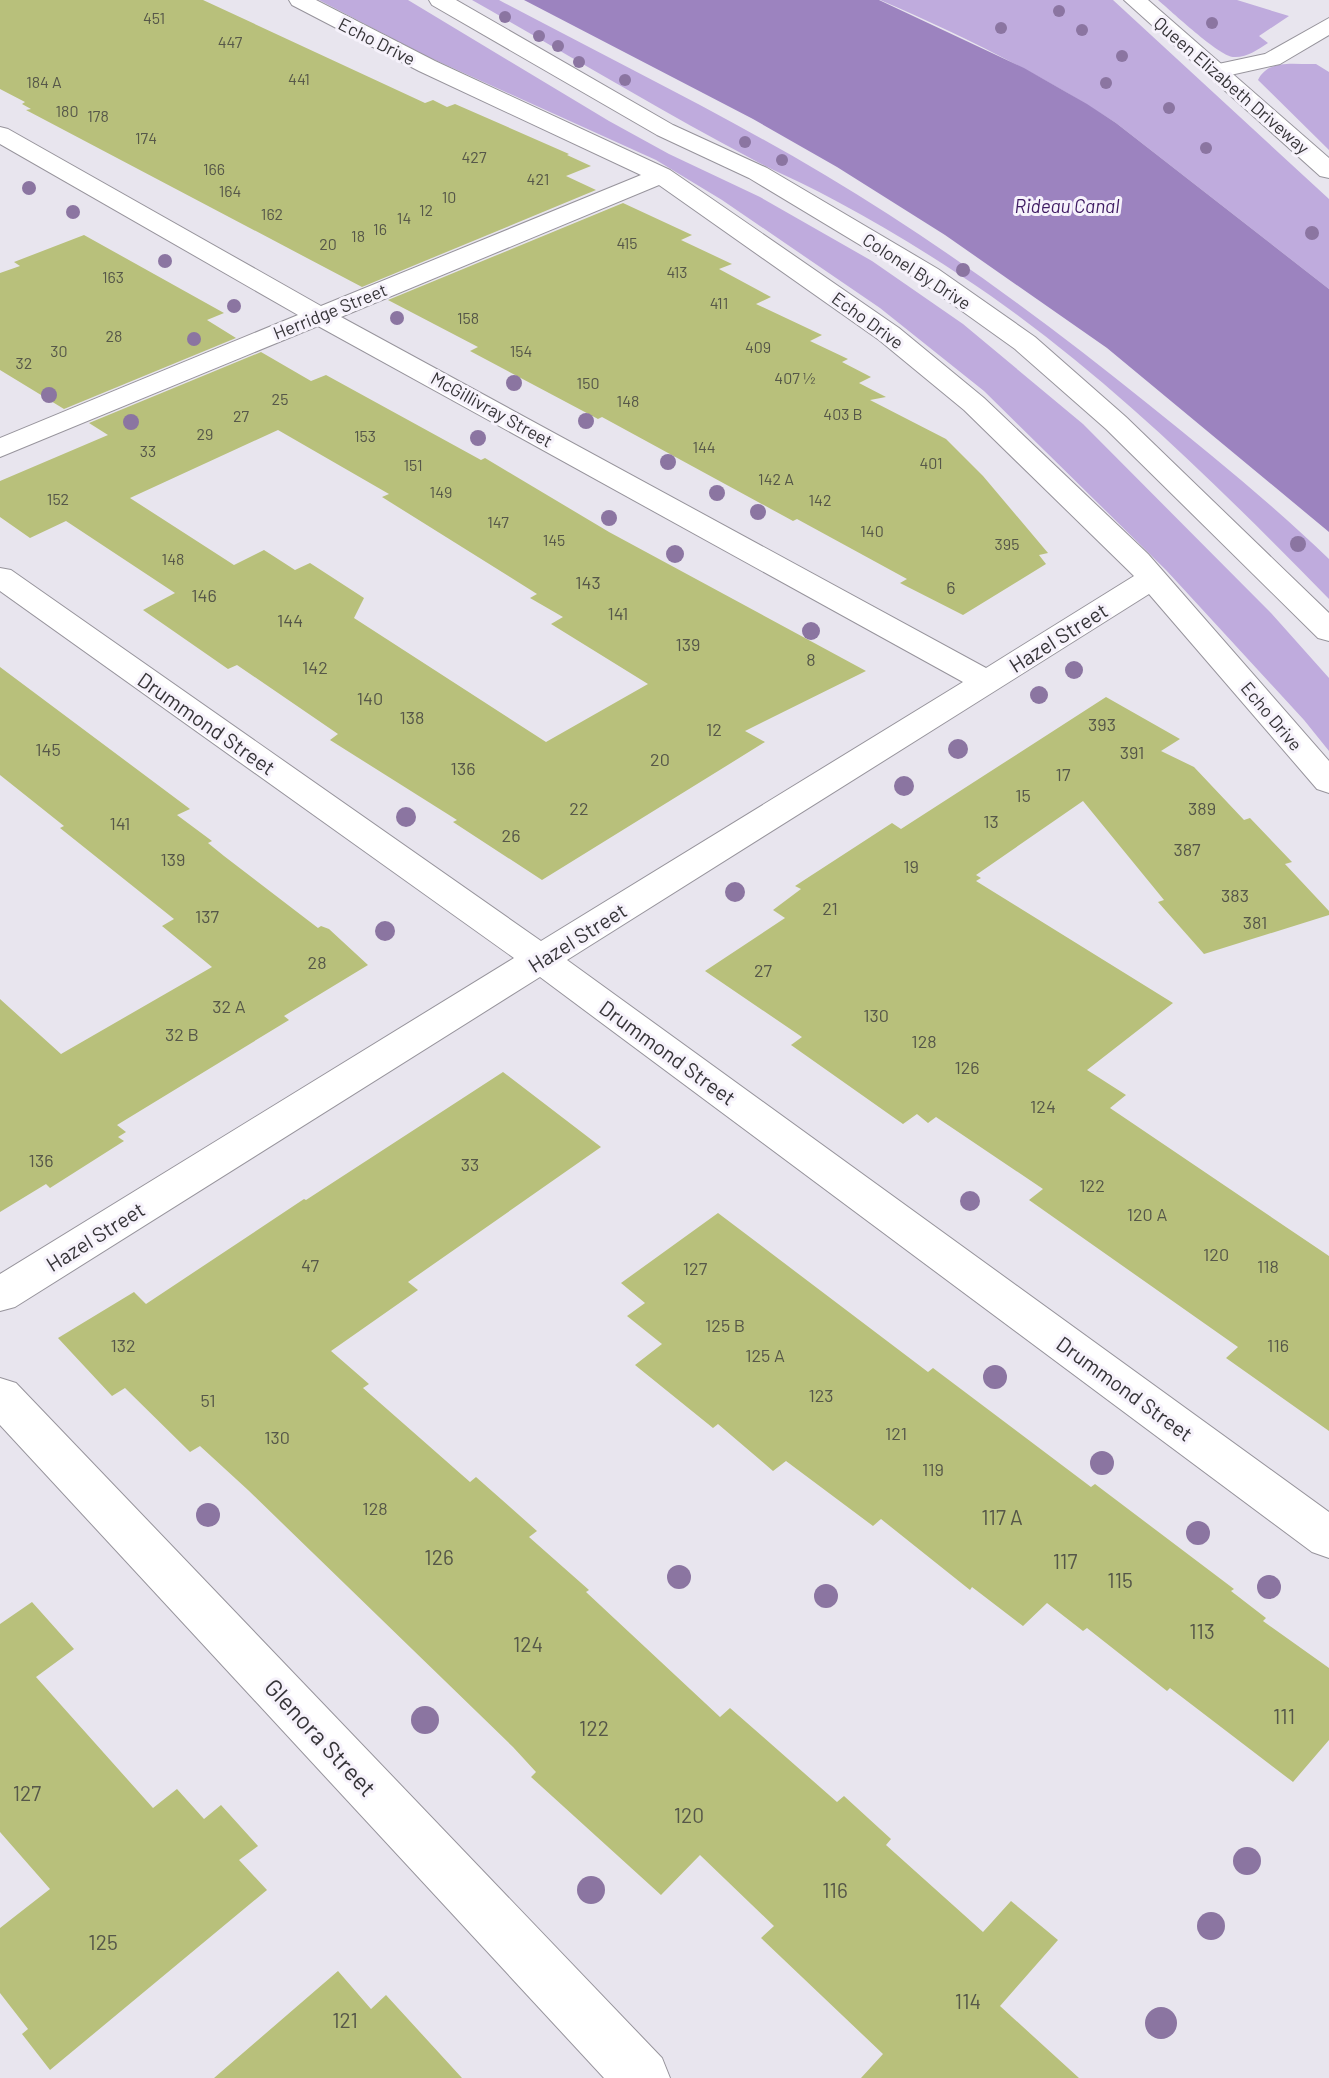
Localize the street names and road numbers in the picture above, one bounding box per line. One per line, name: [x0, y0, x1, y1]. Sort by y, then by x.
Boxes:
street label: Echo Drive: [335, 12, 419, 70]
street label: Queen Elizabeth Driveway: [1150, 12, 1314, 158]
street label: Colonel By Drive: [859, 228, 975, 314]
street label: Herridge Street: [270, 278, 390, 344]
street label: Echo Drive: [828, 287, 908, 353]
street label: McGillivray Street: [427, 366, 557, 452]
street label: Hazel Street: [1004, 597, 1112, 677]
street label: Drummond Street: [133, 666, 281, 780]
street label: Echo Drive: [1237, 677, 1307, 755]
street label: Hazel Street: [523, 897, 631, 977]
street label: Drummond Street: [595, 994, 741, 1110]
street label: Hazel Street: [41, 1196, 149, 1276]
street label: Drummond Street: [1052, 1330, 1198, 1446]
street label: Glenora Street: [259, 1672, 383, 1802]

